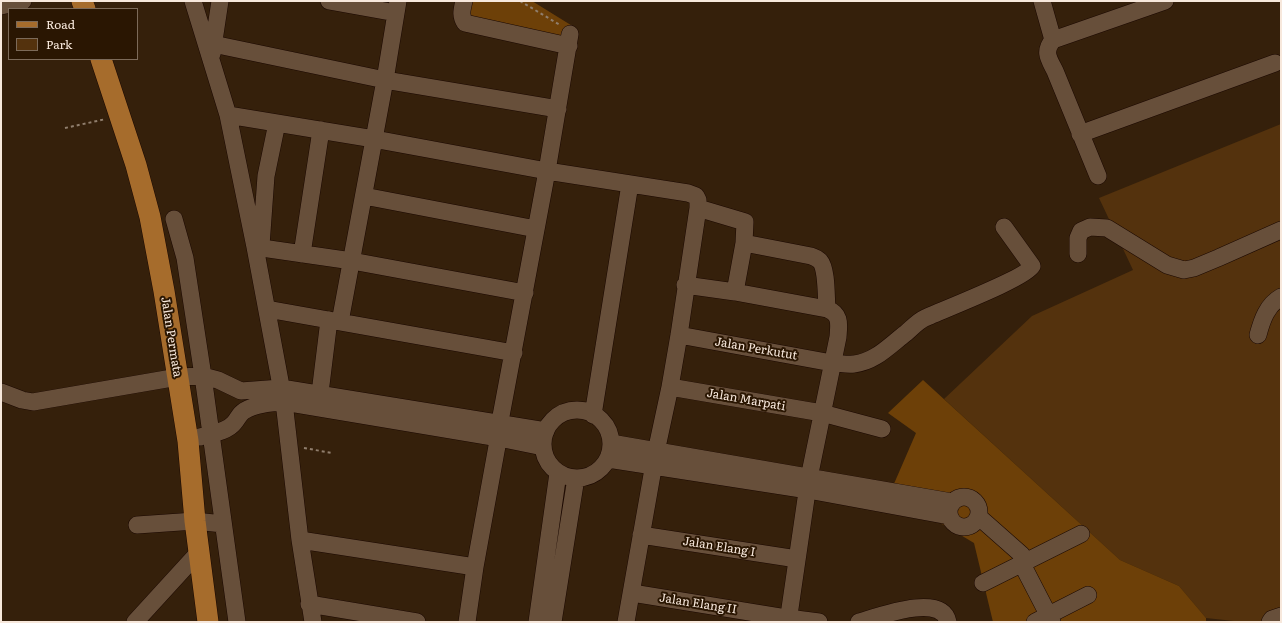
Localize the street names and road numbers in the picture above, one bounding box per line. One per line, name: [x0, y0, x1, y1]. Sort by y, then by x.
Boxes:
street label: Jalan Permata: [158, 296, 184, 378]
street label: Jalan Perkutut: [714, 335, 798, 363]
street label: Jalan Marpati: [706, 386, 786, 414]
street label: Jalan Elang I: [682, 534, 756, 560]
street label: Jalan Elang II: [658, 591, 738, 617]

